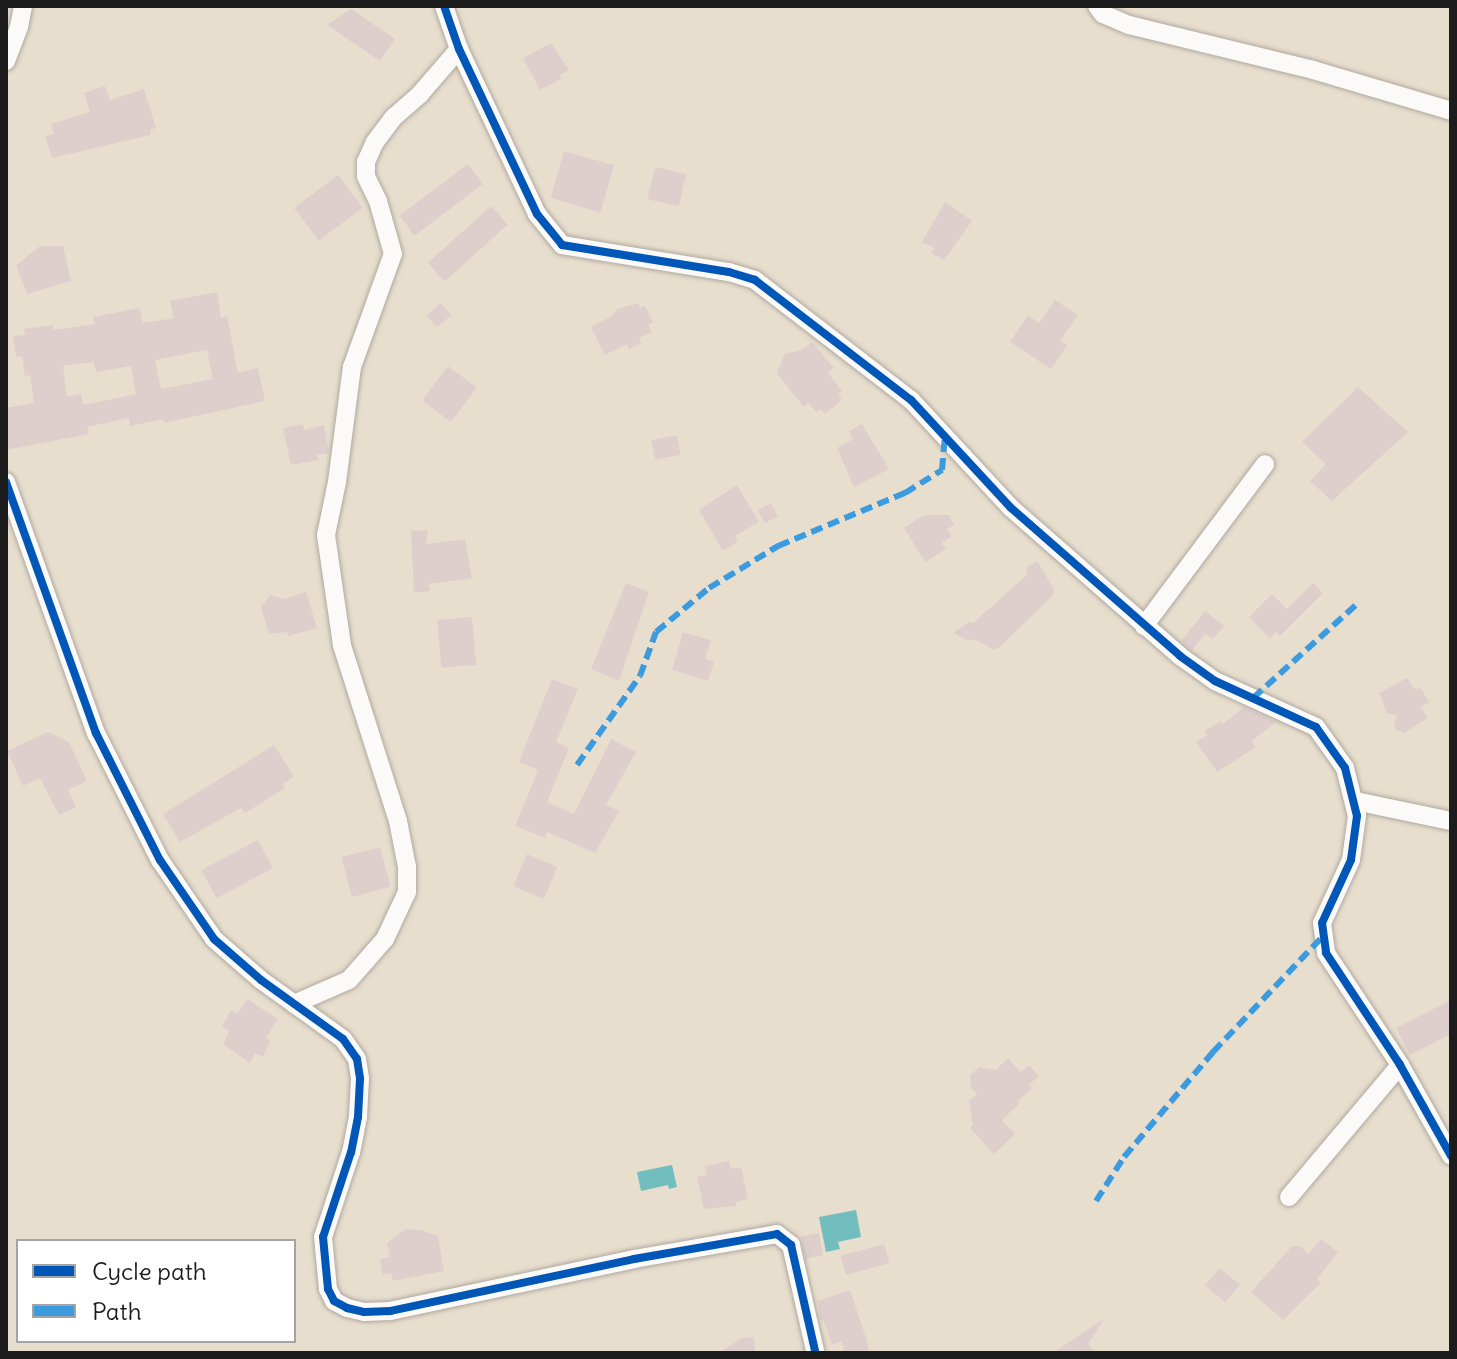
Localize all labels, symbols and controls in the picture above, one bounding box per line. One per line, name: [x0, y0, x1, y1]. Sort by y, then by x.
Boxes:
legend: [16, 1239, 296, 1343]
text: Cycle path: [92, 1256, 207, 1286]
text: Path: [92, 1296, 142, 1326]

